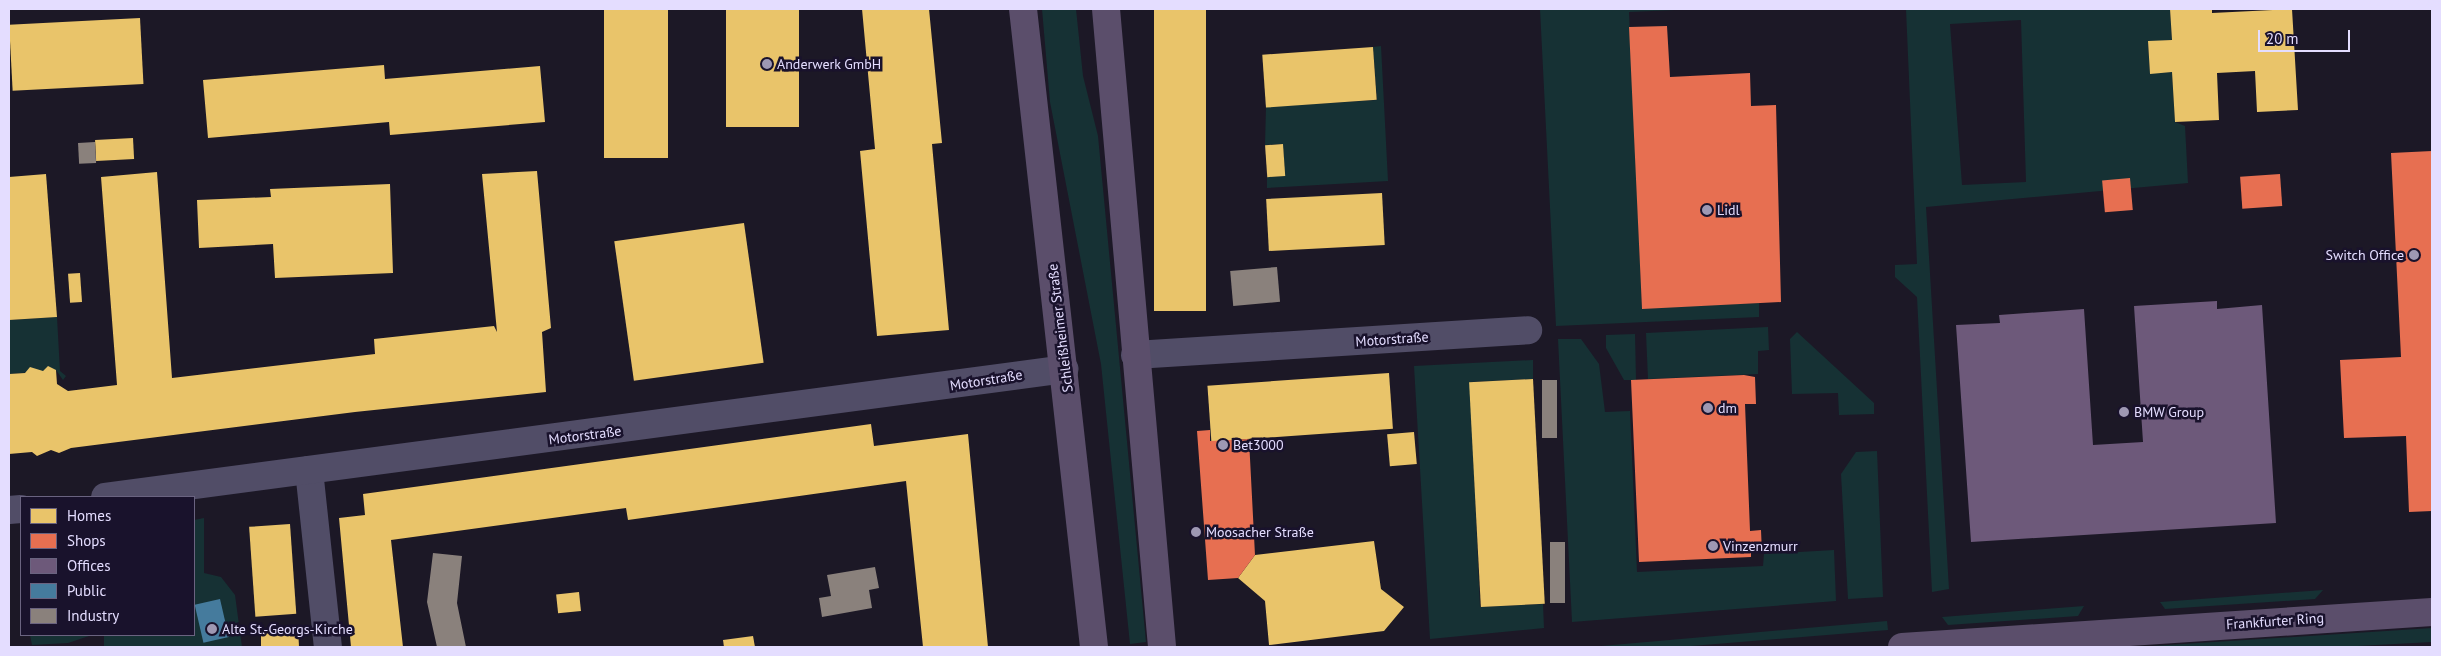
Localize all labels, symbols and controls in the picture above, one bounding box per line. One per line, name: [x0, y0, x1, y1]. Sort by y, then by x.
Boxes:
scale bar: [2261, 20, 2354, 52]
text: 20 m: [2266, 29, 2299, 48]
place label: Anderwerk GmbH: [777, 56, 882, 72]
marker: Anderwerk GmbH: [761, 58, 773, 70]
place label: Lidl: [1717, 202, 1740, 218]
marker: Lidl: [1701, 204, 1713, 216]
place label: Switch Office: [2326, 247, 2404, 263]
marker: Switch Office: [2408, 249, 2420, 261]
street label: Schleißheimer Straße: [1044, 263, 1076, 393]
street label: Motorstraße: [1355, 328, 1429, 350]
street label: Motorstraße: [949, 366, 1023, 394]
place label: dm: [1718, 400, 1737, 416]
marker: dm: [1702, 402, 1714, 414]
place label: BMW Group: [2134, 404, 2205, 420]
marker: BMW Group: [2118, 406, 2130, 418]
street label: Motorstraße: [548, 422, 622, 448]
place label: Bet3000: [1233, 437, 1284, 453]
marker: Bet3000: [1217, 439, 1229, 451]
legend: [20, 496, 195, 636]
text: Homes: [67, 506, 111, 525]
place label: Moosacher Straße: [1206, 524, 1314, 540]
marker: Moosacher Straße: [1190, 526, 1202, 538]
text: Shops: [67, 531, 106, 550]
place label: Vinzenzmurr: [1723, 538, 1798, 554]
marker: Vinzenzmurr: [1707, 540, 1719, 552]
text: Offices: [67, 556, 111, 575]
text: Public: [67, 581, 106, 600]
text: Industry: [67, 606, 119, 625]
street label: Frankfurter Ring: [2226, 609, 2324, 633]
place label: Alte St.-Georgs-Kirche: [222, 621, 353, 637]
marker: Alte St.-Georgs-Kirche: [206, 623, 218, 635]

